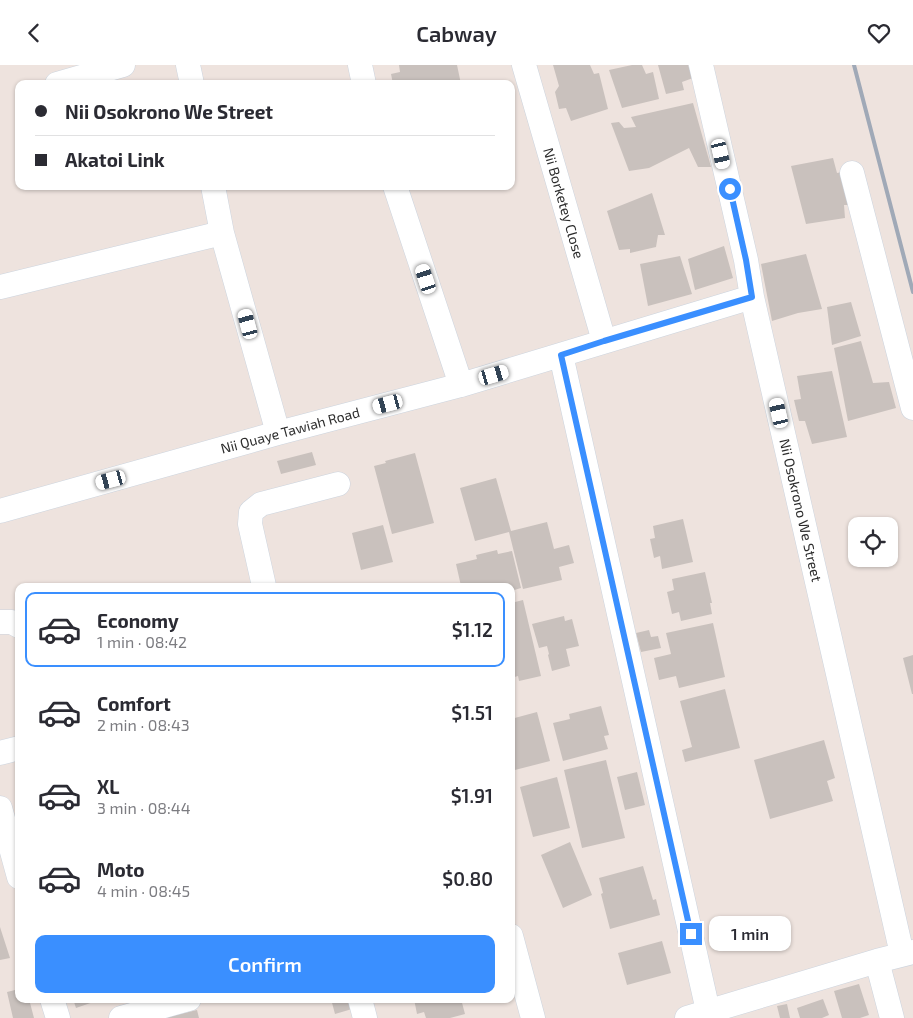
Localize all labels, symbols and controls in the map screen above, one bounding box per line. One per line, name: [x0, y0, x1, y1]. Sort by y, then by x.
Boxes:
icon: back: [20, 19, 48, 47]
icon: heart: [865, 19, 893, 47]
text: Cabway: [416, 20, 497, 46]
text: Nii Osokrono We Street: [65, 100, 273, 123]
car: [710, 138, 731, 170]
street label: Nii Borketey Close: [540, 146, 588, 260]
text: Akatoi Link: [65, 148, 165, 171]
route start: [719, 178, 741, 200]
car: [414, 262, 437, 296]
car: [236, 308, 259, 340]
car: [477, 364, 510, 386]
car: [371, 393, 404, 415]
car: [768, 397, 789, 429]
street label: Nii Quaye Tawiah Road: [219, 403, 361, 457]
street label: Nii Osokrono We Street: [776, 437, 826, 583]
car: [94, 469, 127, 491]
map controls: [848, 517, 898, 567]
button: locate: [848, 517, 898, 567]
icon: car: [37, 607, 82, 652]
text: Economy: [97, 609, 179, 632]
text: $1.12: [452, 618, 493, 641]
text: 1 min · 08:42: [97, 632, 187, 651]
icon: car: [37, 690, 82, 735]
text: Comfort: [97, 692, 171, 715]
text: $1.51: [451, 701, 493, 724]
text: 2 min · 08:43: [97, 715, 190, 734]
icon: car: [37, 773, 82, 818]
text: XL: [97, 775, 119, 798]
text: $1.91: [451, 784, 493, 807]
text: 3 min · 08:44: [97, 798, 190, 817]
icon: car: [37, 856, 82, 901]
text: Moto: [97, 858, 145, 881]
text: $0.80: [442, 867, 493, 890]
text: 4 min · 08:45: [97, 881, 190, 900]
callout: 1 min: [708, 917, 791, 951]
route end: [680, 923, 702, 945]
text: 1 min: [731, 924, 769, 943]
button: Confirm: [35, 935, 495, 993]

